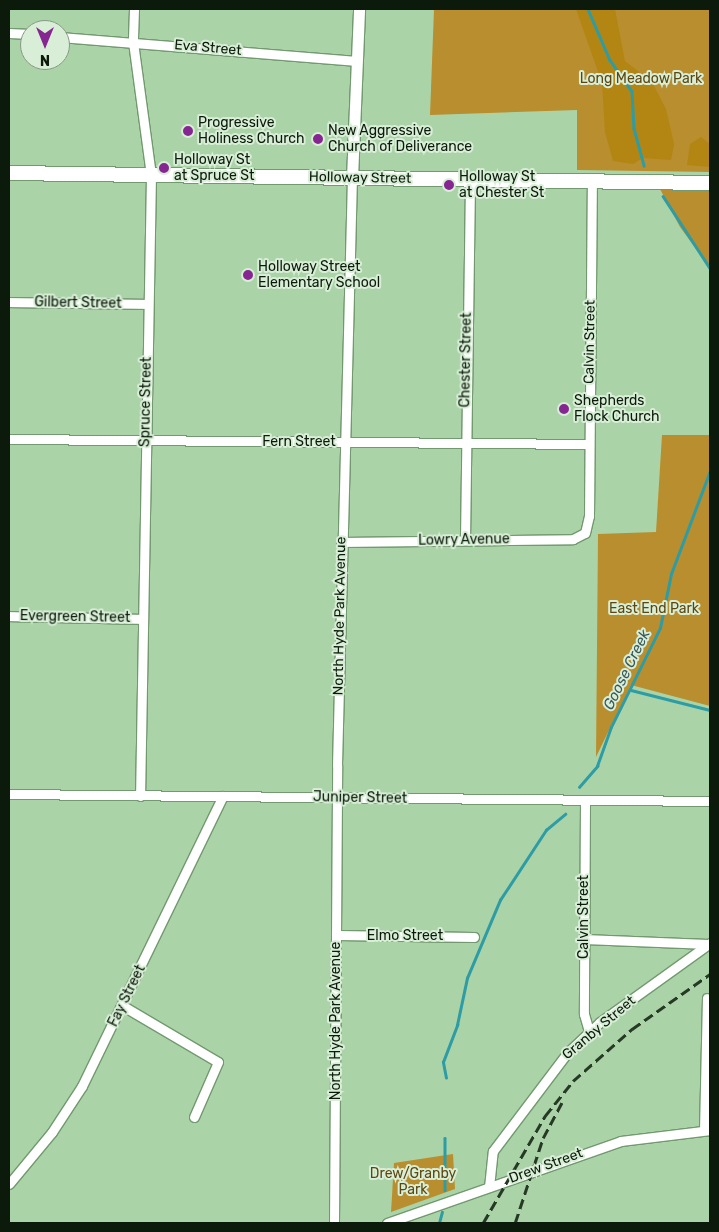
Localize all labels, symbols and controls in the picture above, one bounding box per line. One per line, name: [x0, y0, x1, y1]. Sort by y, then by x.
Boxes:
north arrow: [20, 20, 70, 70]
street label: Eva Street: [174, 37, 242, 59]
text: N: [40, 51, 50, 68]
park label: Long Meadow Park: [580, 71, 702, 87]
place label: Progressive Holiness Church: [198, 115, 305, 148]
place label: New Aggressive Church of Deliverance: [328, 123, 473, 156]
marker: Progressive Holiness Church: [182, 125, 194, 137]
marker: New Aggressive Church of Deliverance: [312, 133, 324, 145]
place label: Holloway St at Spruce St: [174, 152, 255, 184]
marker: Holloway St at Spruce St: [158, 162, 170, 174]
street label: Holloway Street: [308, 169, 412, 187]
place label: Holloway St at Chester St: [459, 169, 545, 202]
marker: Holloway St at Chester St: [443, 179, 455, 191]
place label: Holloway Street Elementary School: [258, 259, 381, 292]
marker: Holloway Street Elementary School: [242, 269, 254, 281]
street label: Gilbert Street: [34, 294, 122, 312]
street label: Calvin Street: [581, 300, 599, 384]
street label: Chester Street: [457, 312, 475, 408]
street label: Spruce Street: [137, 357, 155, 447]
place label: Shepherds Flock Church: [574, 393, 660, 426]
marker: Shepherds Flock Church: [558, 403, 570, 415]
street label: Fern Street: [262, 434, 336, 450]
street label: Lowry Avenue: [418, 531, 510, 549]
street label: North Hyde Park Avenue: [330, 536, 350, 696]
park label: East End Park: [609, 601, 699, 617]
street label: Evergreen Street: [20, 608, 130, 626]
water label: Goose Creek: [600, 627, 654, 713]
street label: Juniper Street: [313, 789, 407, 807]
street label: Calvin Street: [576, 875, 592, 959]
street label: Elmo Street: [367, 928, 443, 944]
street label: North Hyde Park Avenue: [328, 941, 344, 1101]
street label: Fay Street: [105, 962, 149, 1030]
street label: Granby Street: [559, 992, 639, 1064]
street label: Drew Street: [507, 1145, 585, 1187]
park label: Drew/Granby Park: [370, 1166, 456, 1198]

